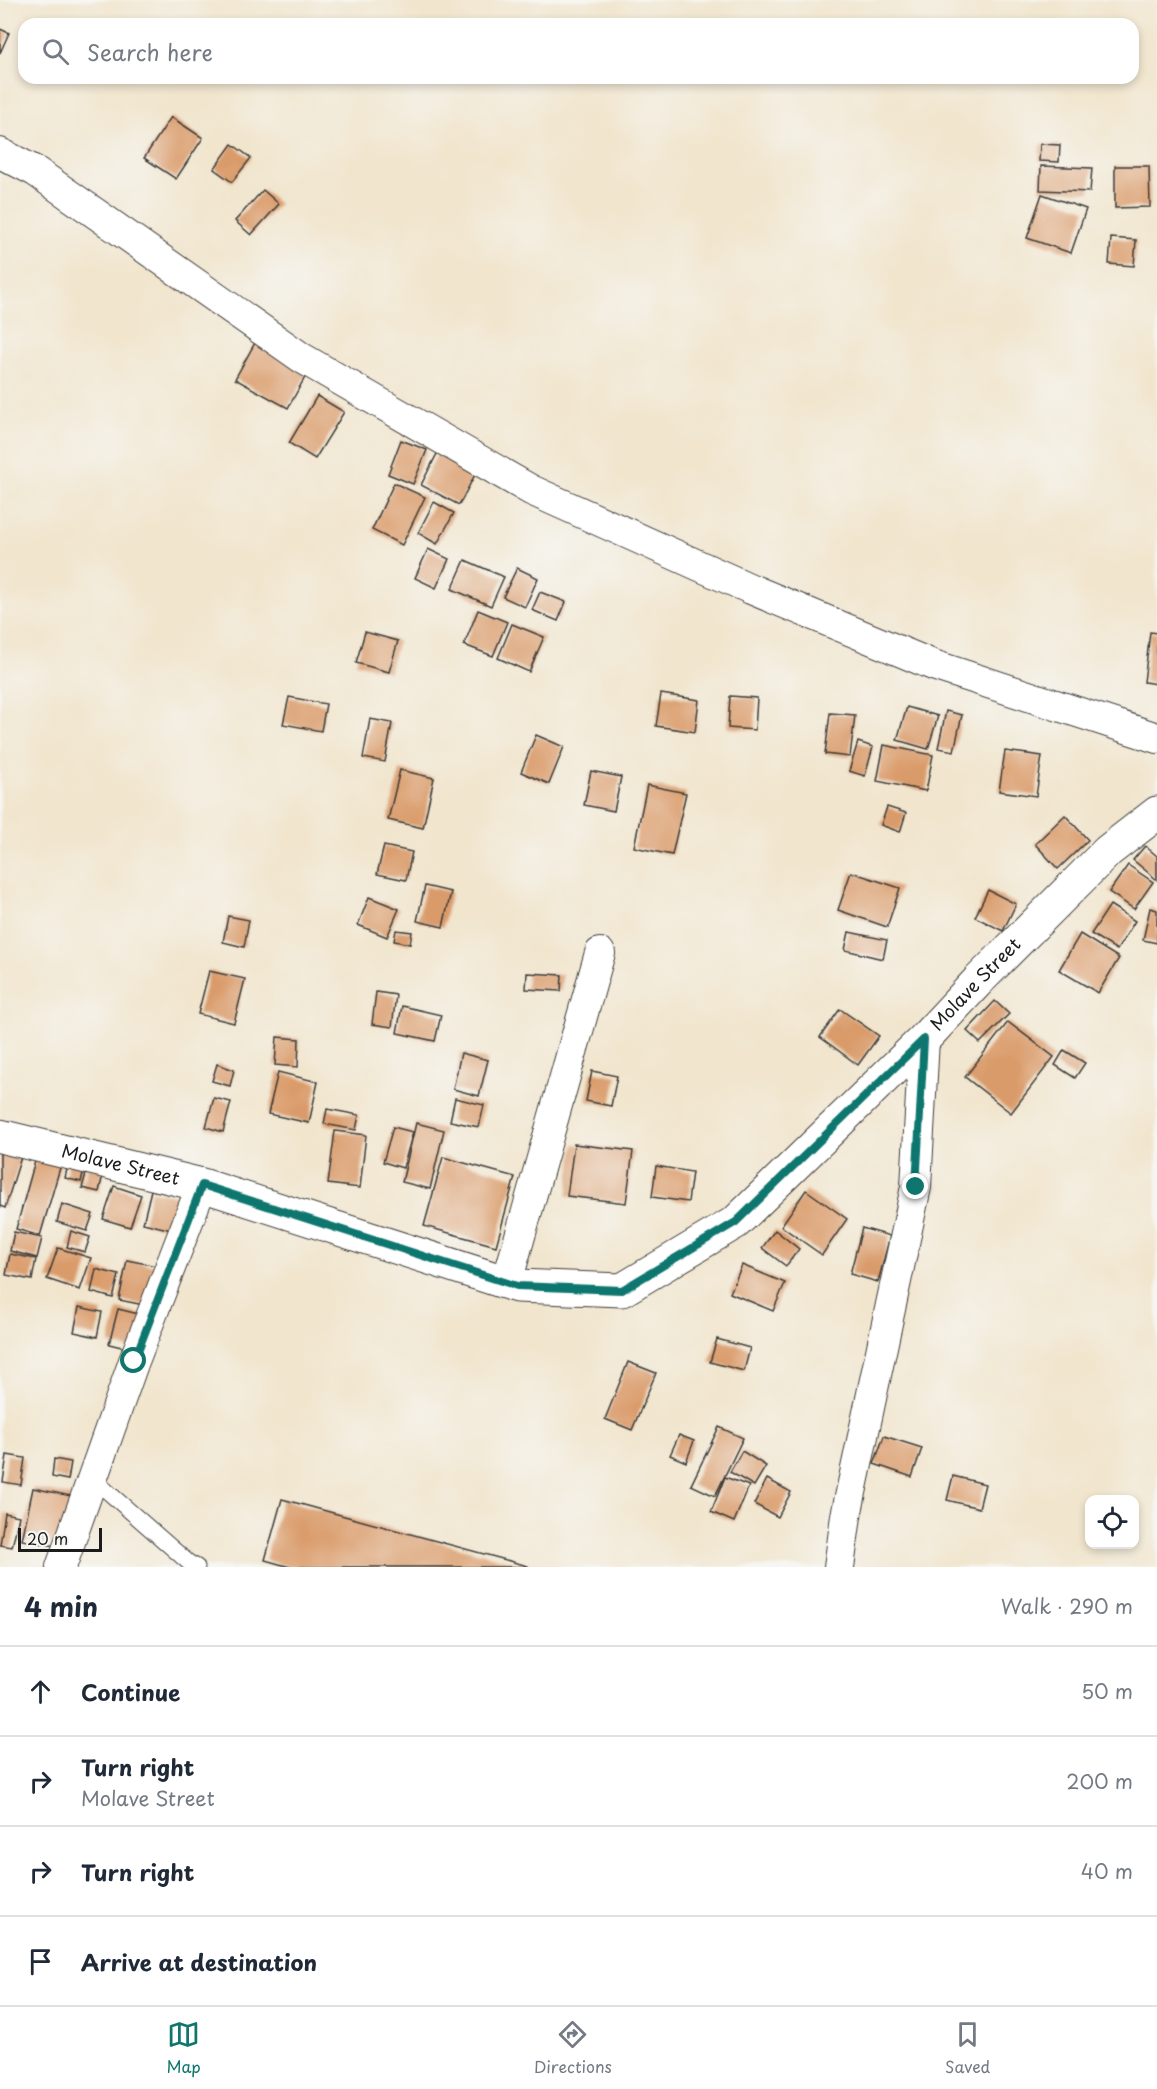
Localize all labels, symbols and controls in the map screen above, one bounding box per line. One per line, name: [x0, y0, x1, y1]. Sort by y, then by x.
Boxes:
search box: [18, 18, 1139, 84]
icon: search: [39, 35, 72, 68]
text: Search here: [87, 35, 213, 68]
street label: Molave Street: [923, 931, 1026, 1036]
street label: Molave Street: [59, 1136, 183, 1191]
route end: [902, 1173, 928, 1199]
route start: [120, 1347, 146, 1373]
map controls: [1085, 1495, 1139, 1549]
button: locate: [1085, 1495, 1139, 1549]
scale bar: [18, 1525, 102, 1552]
text: 20 m: [27, 1526, 68, 1550]
text: 4 min: [24, 1587, 98, 1626]
text: Walk · 290 m: [1001, 1591, 1133, 1621]
icon: ahead: [24, 1675, 57, 1708]
text: Continue: [81, 1675, 180, 1708]
text: 50 m: [1081, 1676, 1133, 1706]
text: Turn right: [81, 1750, 194, 1783]
icon: right: [24, 1765, 57, 1798]
text: 200 m: [1066, 1766, 1133, 1796]
text: Molave Street: [81, 1783, 215, 1813]
icon: right: [24, 1855, 57, 1888]
text: Turn right: [81, 1855, 194, 1888]
text: 40 m: [1081, 1856, 1133, 1886]
icon: arrive: [24, 1945, 57, 1978]
text: Arrive at destination: [81, 1945, 317, 1978]
tab: Map: [167, 2018, 201, 2078]
tab: Directions: [534, 2018, 612, 2078]
tab: Saved: [945, 2018, 990, 2078]

